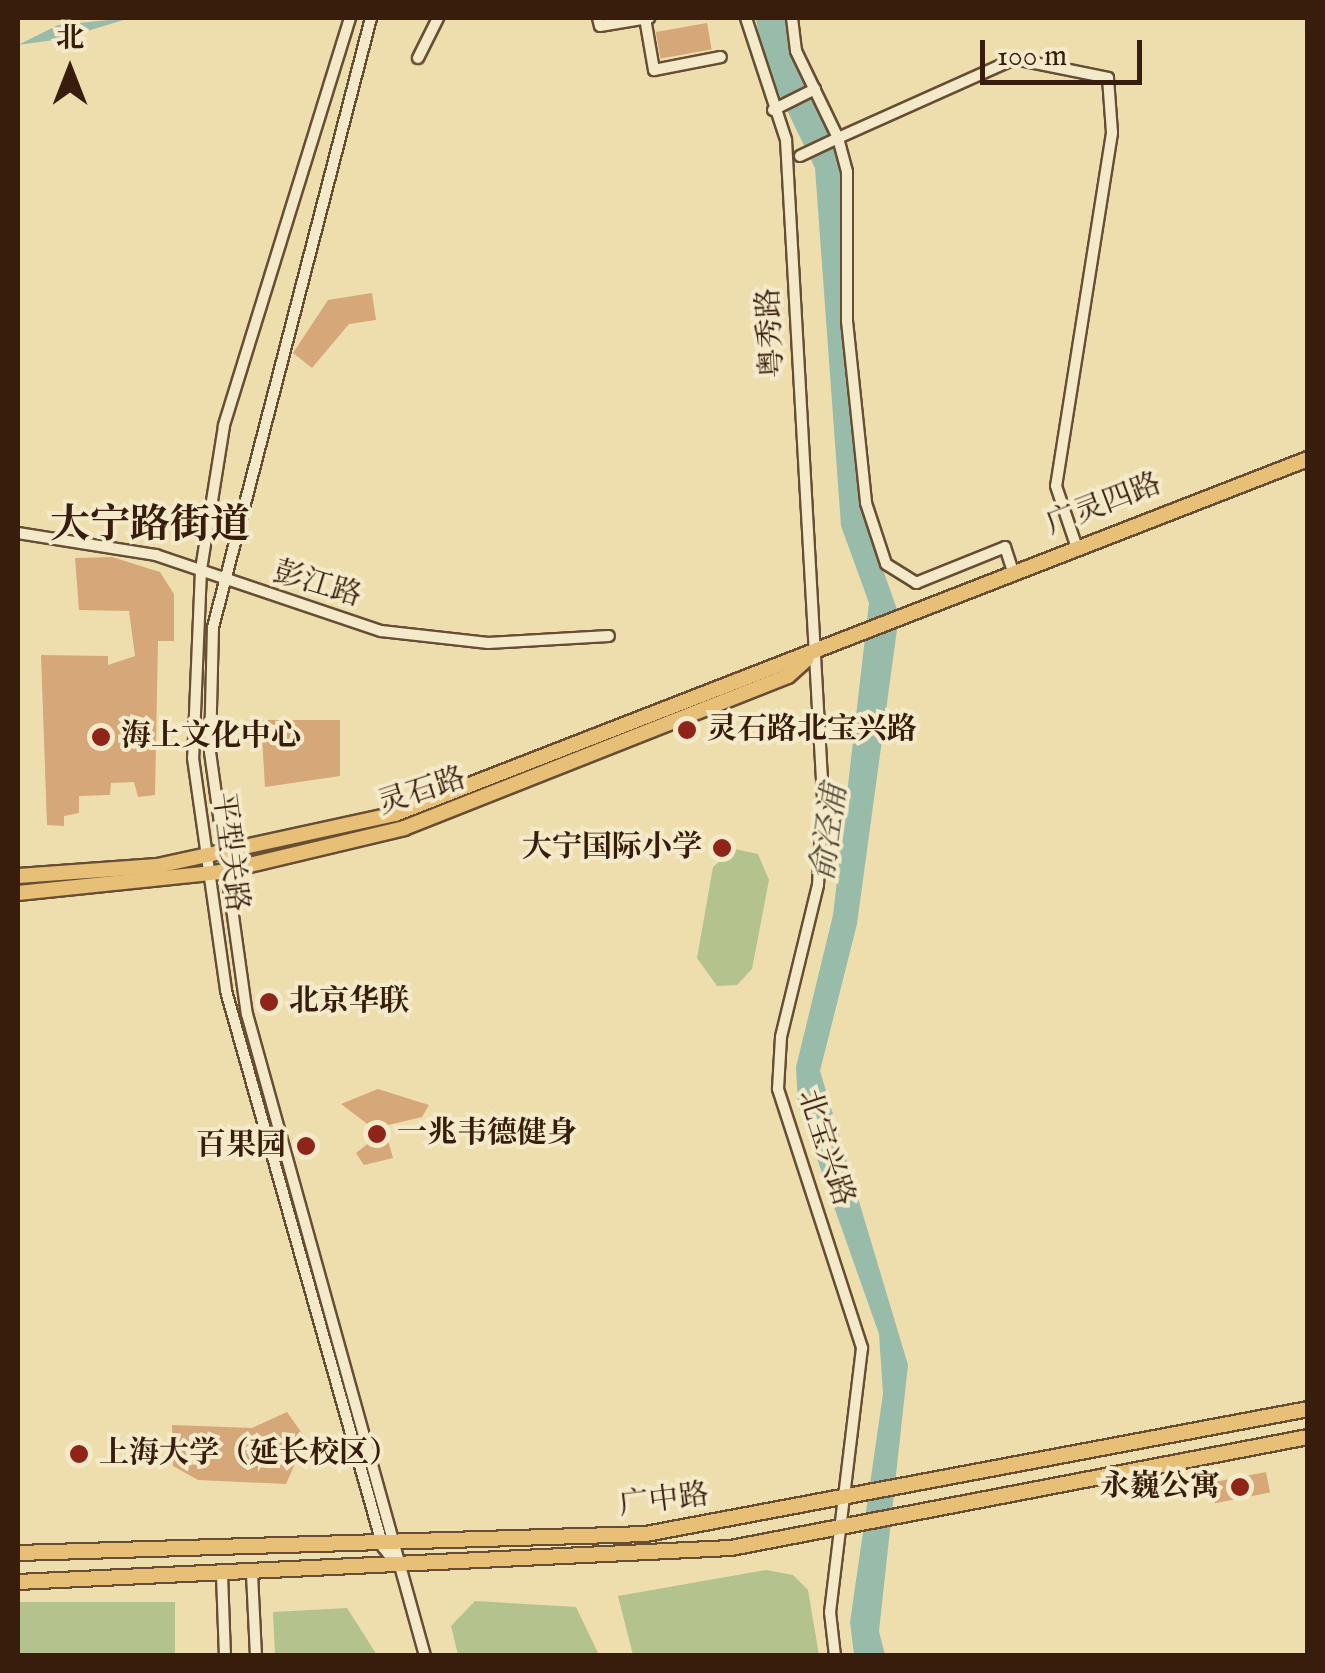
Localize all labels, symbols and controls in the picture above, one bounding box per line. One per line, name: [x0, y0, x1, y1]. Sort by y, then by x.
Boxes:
north arrow: [20, 20, 120, 120]
scale bar: [985, 20, 1148, 82]
text: 北: [56, 22, 84, 57]
text: 100 m: [997, 38, 1067, 76]
street label: 粤秀路: [752, 287, 792, 379]
street label: 广灵四路: [1042, 467, 1166, 543]
district label: 大宁路街道: [50, 503, 250, 551]
street label: 彭江路: [269, 555, 365, 615]
place label: 灵石路北宝兴路: [707, 712, 917, 748]
place label: 海上文化中心: [121, 719, 301, 755]
marker: 灵石路北宝兴路: [676, 719, 698, 741]
marker: 海上文化中心: [90, 726, 112, 748]
street label: 灵石路: [374, 761, 470, 823]
water label: 俞泾浦: [805, 783, 857, 883]
street label: 平型关路: [204, 790, 254, 914]
place label: 大宁国际小学: [522, 830, 702, 866]
marker: 大宁国际小学: [711, 837, 733, 859]
place label: 北京华联: [289, 984, 409, 1020]
marker: 北京华联: [258, 991, 280, 1013]
street label: 北宝兴路: [789, 1085, 861, 1211]
place label: 一兆韦德健身: [397, 1116, 577, 1152]
marker: 一兆韦德健身: [366, 1123, 388, 1145]
place label: 百果园: [196, 1128, 286, 1164]
marker: 百果园: [295, 1135, 317, 1157]
place label: 上海大学（延长校区）: [99, 1436, 399, 1472]
marker: 上海大学（延长校区）: [68, 1443, 90, 1465]
place label: 永巍公寓: [1100, 1469, 1220, 1505]
marker: 永巍公寓: [1229, 1476, 1251, 1498]
street label: 广中路: [617, 1478, 711, 1524]

